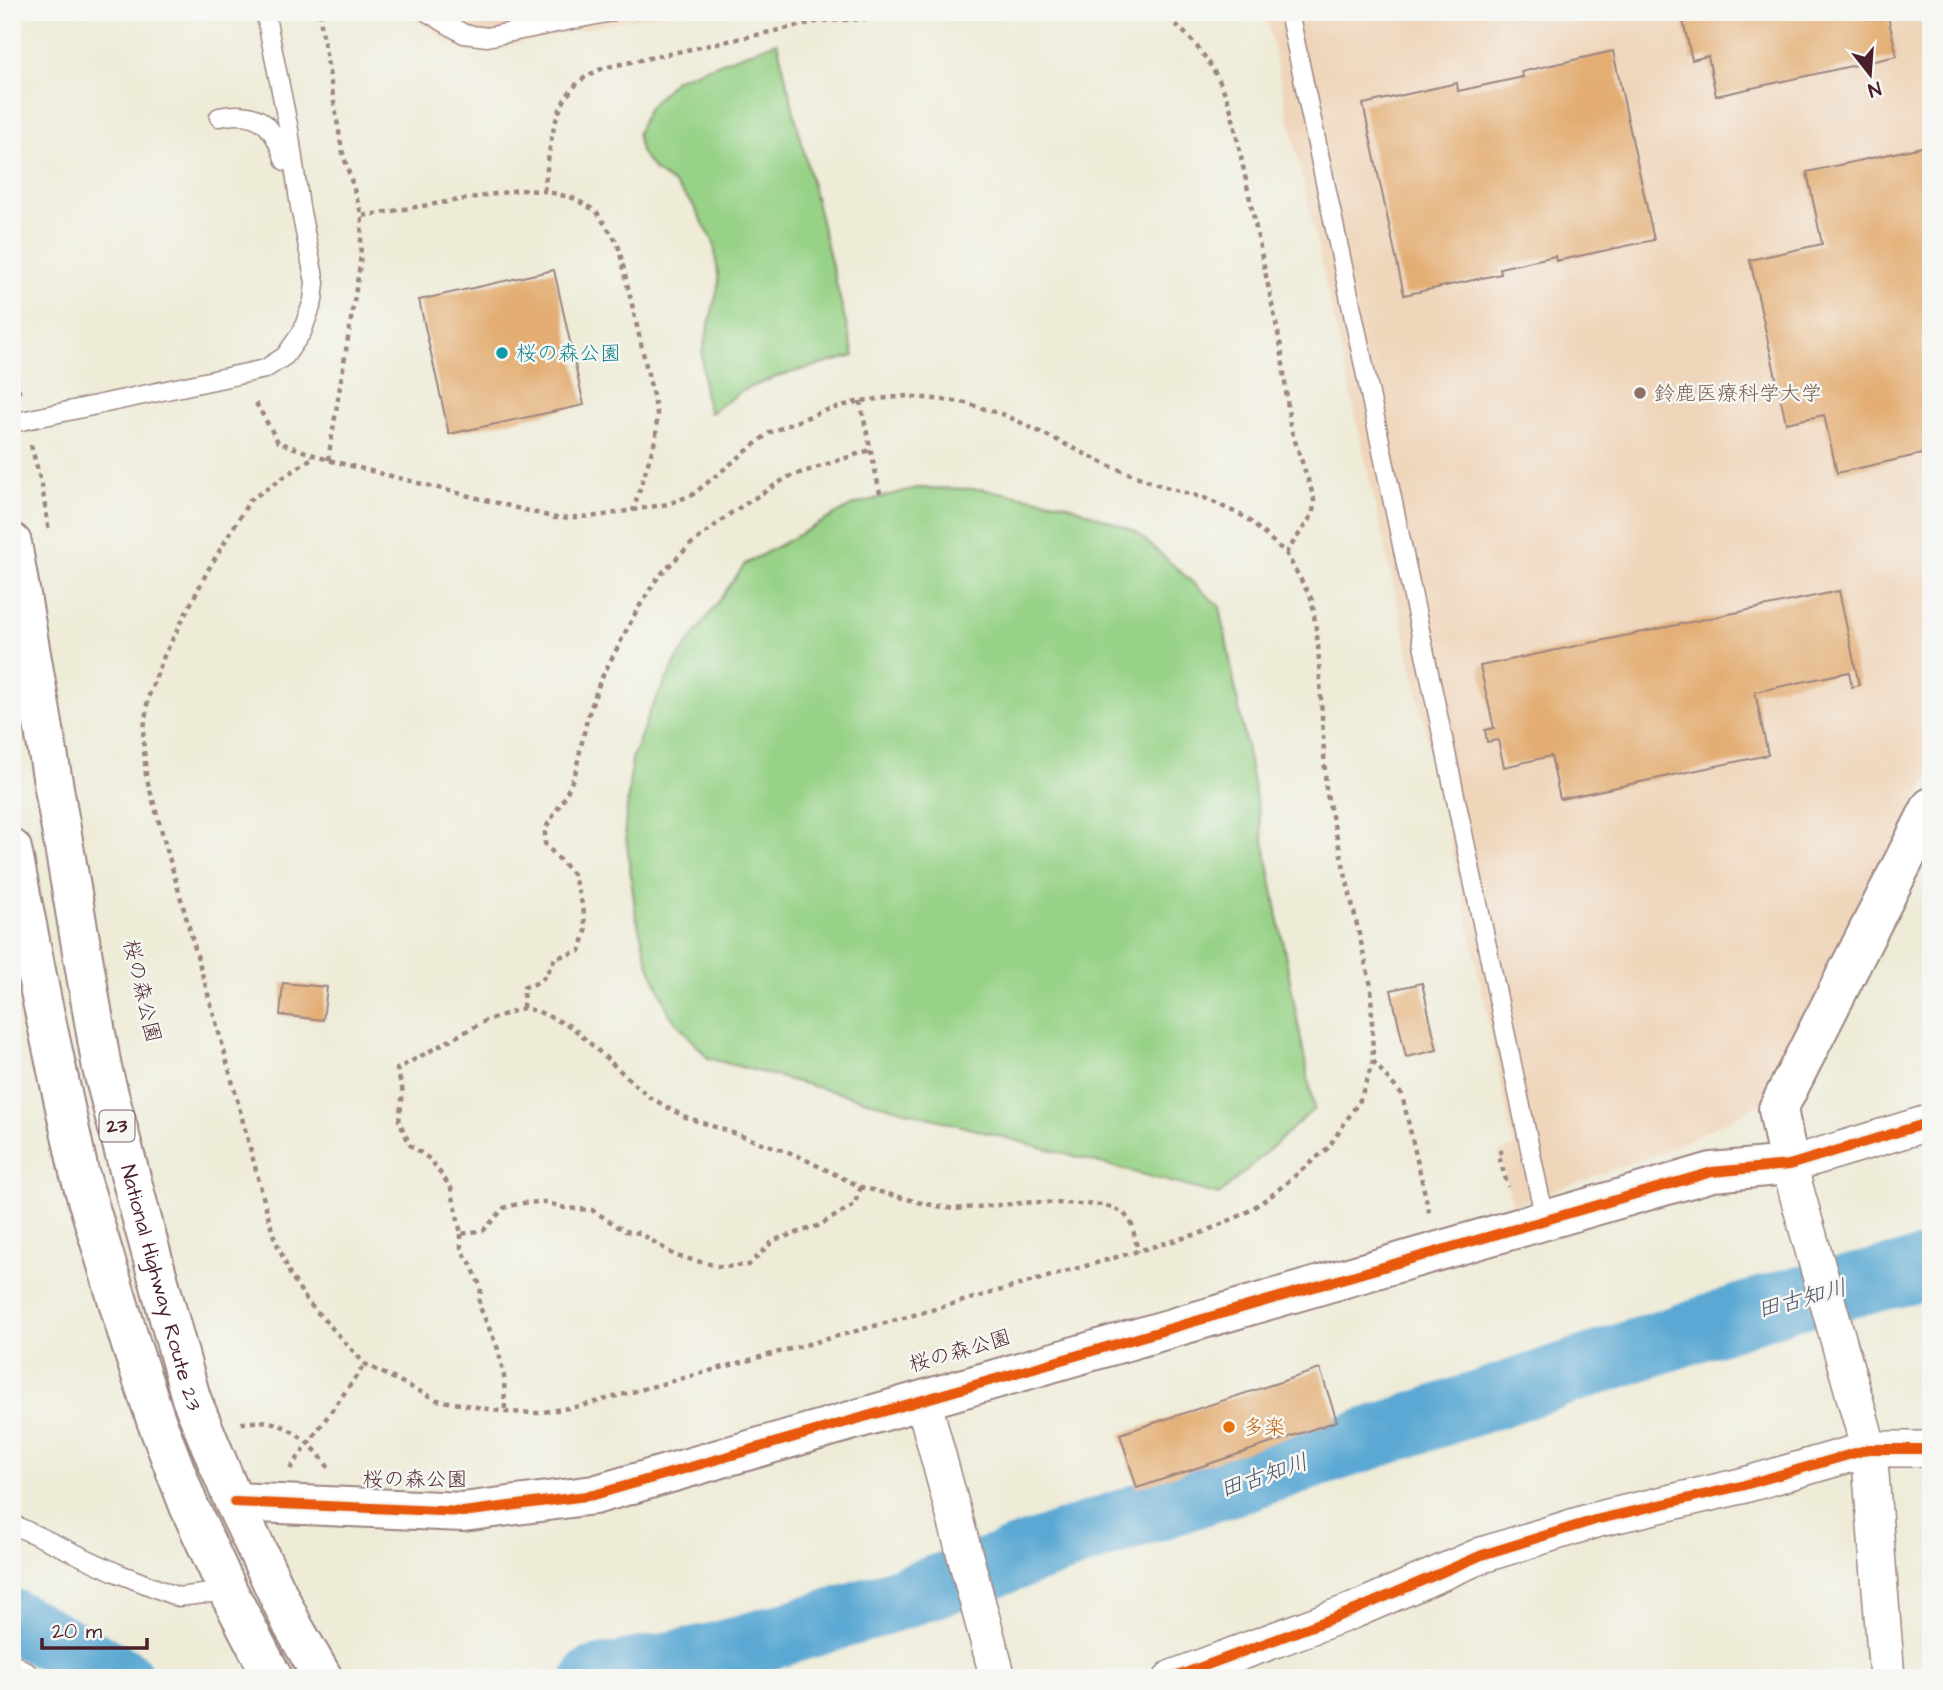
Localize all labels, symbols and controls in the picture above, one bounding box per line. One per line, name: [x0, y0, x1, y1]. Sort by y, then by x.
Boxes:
north arrow: [1834, 38, 1904, 108]
text: N: [1865, 74, 1884, 103]
place label: 桜の森公園: [516, 339, 621, 368]
marker: 桜の森公園: [494, 345, 510, 361]
place label: 鈴鹿医療科学大学: [1654, 379, 1822, 408]
marker: 鈴鹿医療科学大学: [1632, 385, 1648, 401]
street label: 桜の森公園: [116, 937, 168, 1045]
road number: 23: [100, 1110, 134, 1142]
street label: National Highway Route 23: [114, 1162, 209, 1415]
water label: 田古知川: [1753, 1272, 1851, 1326]
street label: 桜の森公園: [906, 1323, 1014, 1379]
place label: 多楽: [1243, 1413, 1285, 1442]
marker: 多楽: [1221, 1419, 1237, 1435]
water label: 田古知川: [1215, 1446, 1313, 1506]
street label: 桜の森公園: [363, 1465, 468, 1494]
scale bar: [42, 1606, 147, 1650]
text: 20 m: [52, 1617, 103, 1646]

